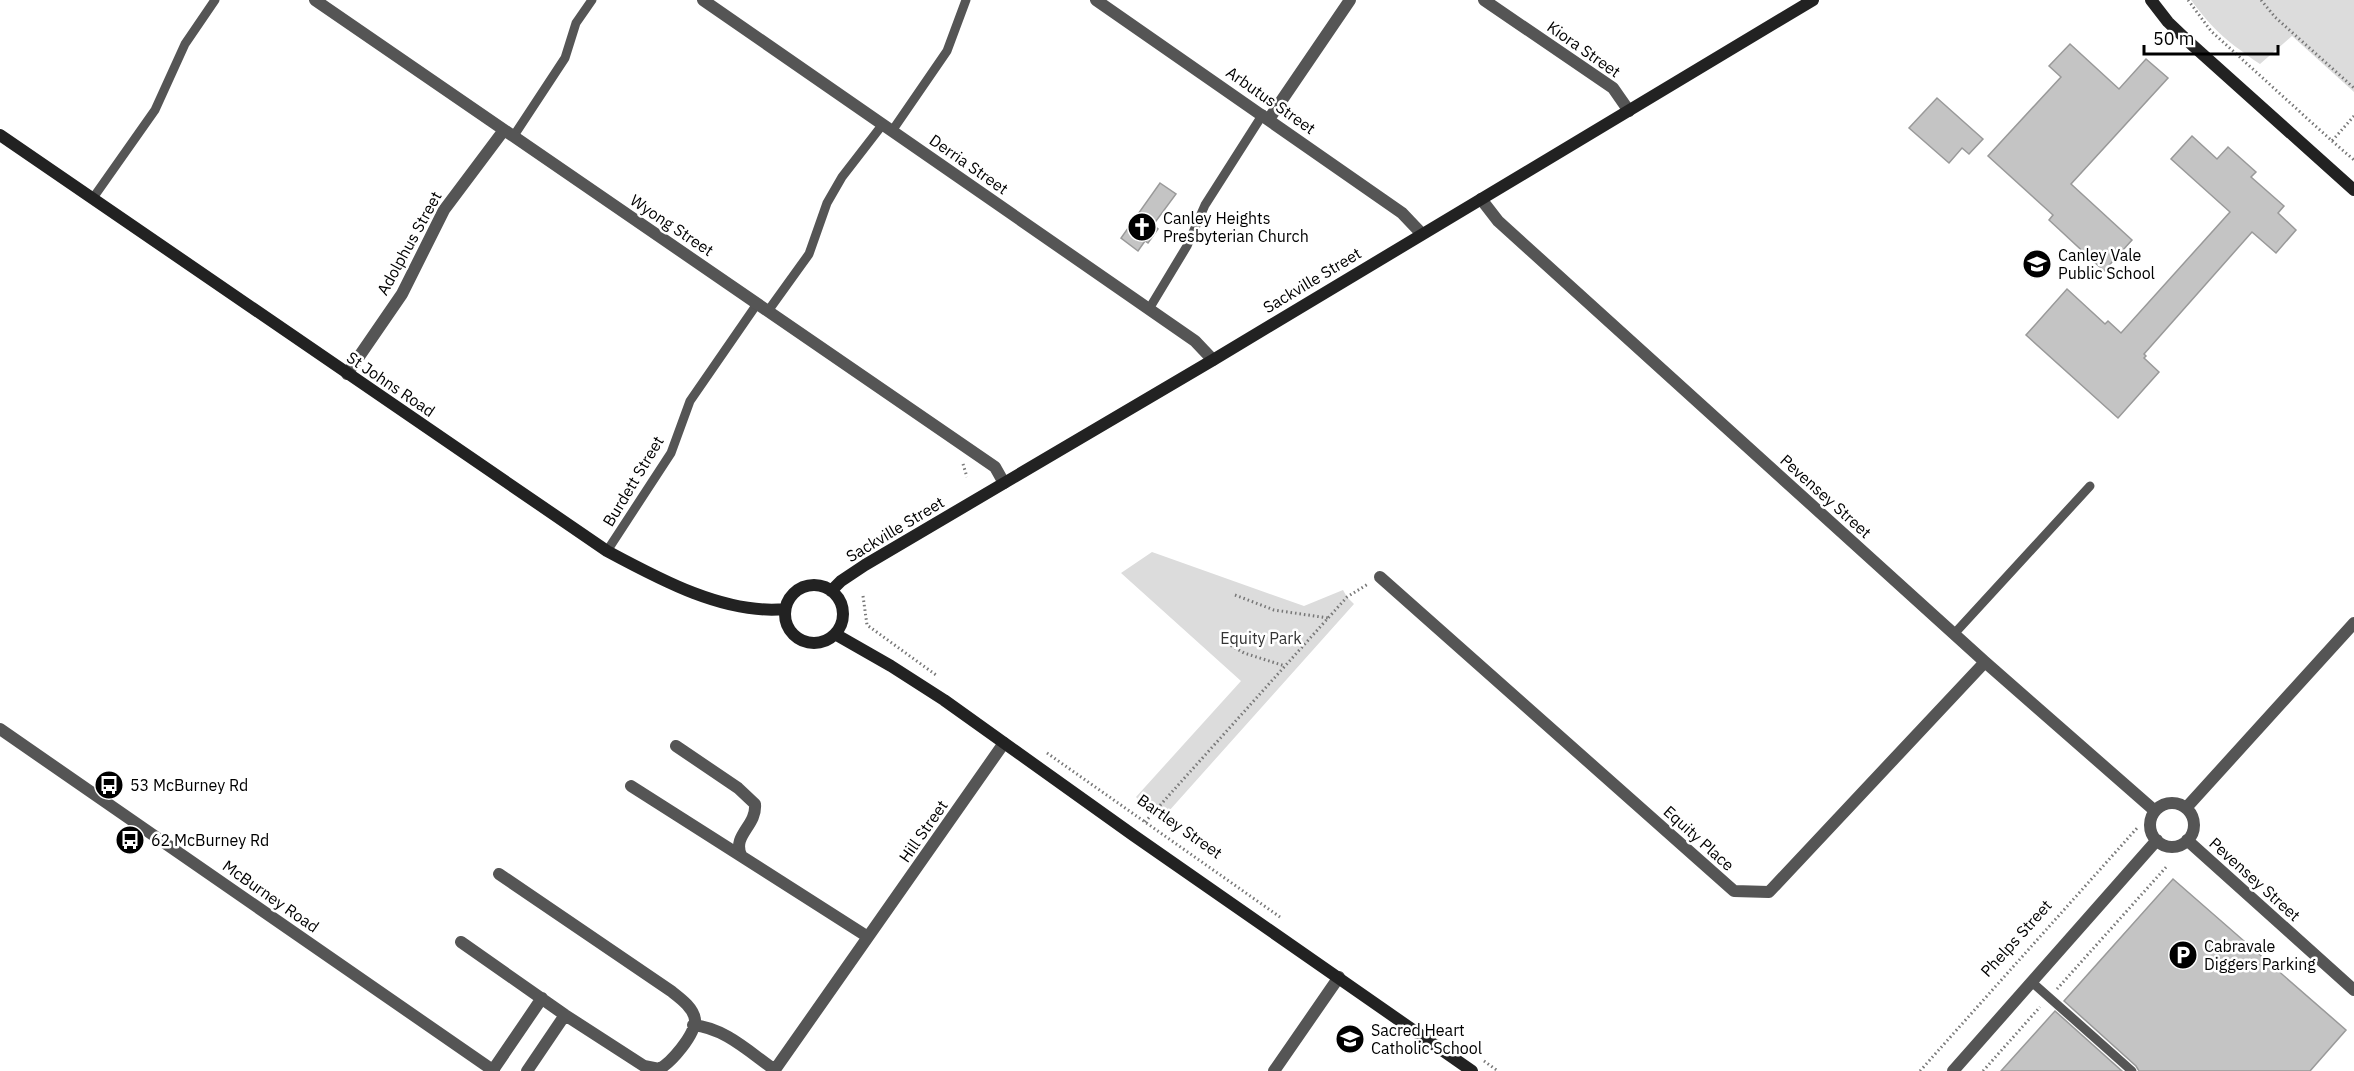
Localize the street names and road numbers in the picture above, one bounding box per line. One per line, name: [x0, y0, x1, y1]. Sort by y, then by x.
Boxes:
street label: Kiora Street: [1543, 16, 1625, 82]
street label: Arbutus Street: [1222, 62, 1320, 138]
street label: Derria Street: [926, 130, 1012, 198]
street label: Adolphus Street: [372, 188, 446, 298]
street label: Wyong Street: [626, 190, 718, 260]
street label: Sackville Street: [1259, 243, 1365, 317]
street label: St Johns Road: [343, 347, 439, 421]
street label: Burdett Street: [598, 432, 668, 530]
street label: Pevensey Street: [1776, 450, 1876, 542]
street label: Sackville Street: [842, 492, 948, 566]
street label: Bartley Street: [1134, 789, 1226, 863]
street label: Hill Street: [894, 796, 952, 866]
street label: Equity Place: [1660, 801, 1739, 875]
street label: Pevensey Street: [2205, 833, 2305, 925]
street label: McBurney Road: [219, 855, 323, 937]
street label: Phelps Street: [1976, 895, 2056, 981]

